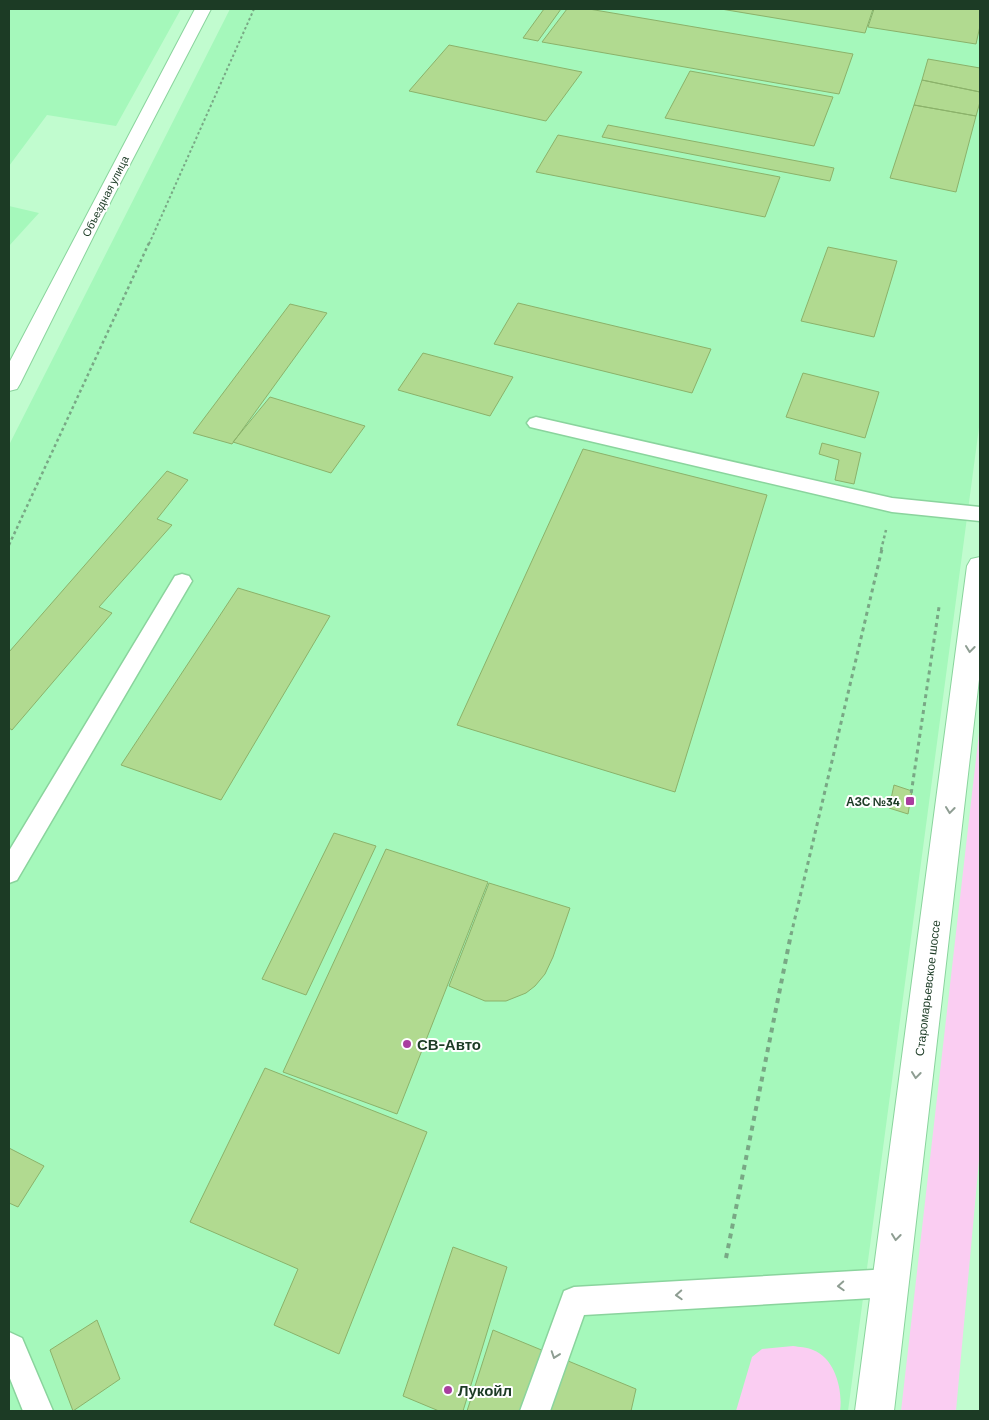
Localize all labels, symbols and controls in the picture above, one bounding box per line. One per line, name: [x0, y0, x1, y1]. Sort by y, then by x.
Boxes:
street label: Объездная улица: [79, 153, 131, 239]
one-way arrow: [965, 645, 976, 653]
place label: АЗС №34: [846, 794, 900, 808]
marker: АЗС №34: [904, 795, 916, 807]
one-way arrow: [945, 806, 956, 814]
street label: Старомарьевское шоссе: [912, 919, 943, 1057]
place label: СВ-Авто: [417, 1035, 481, 1053]
marker: СВ-Авто: [401, 1038, 413, 1050]
one-way arrow: [911, 1072, 922, 1080]
one-way arrow: [891, 1233, 902, 1241]
one-way arrow: [837, 1281, 845, 1292]
one-way arrow: [675, 1290, 683, 1301]
one-way arrow: [551, 1350, 561, 1359]
place label: Лукойл: [458, 1381, 512, 1399]
marker: Лукойл: [442, 1384, 454, 1396]

